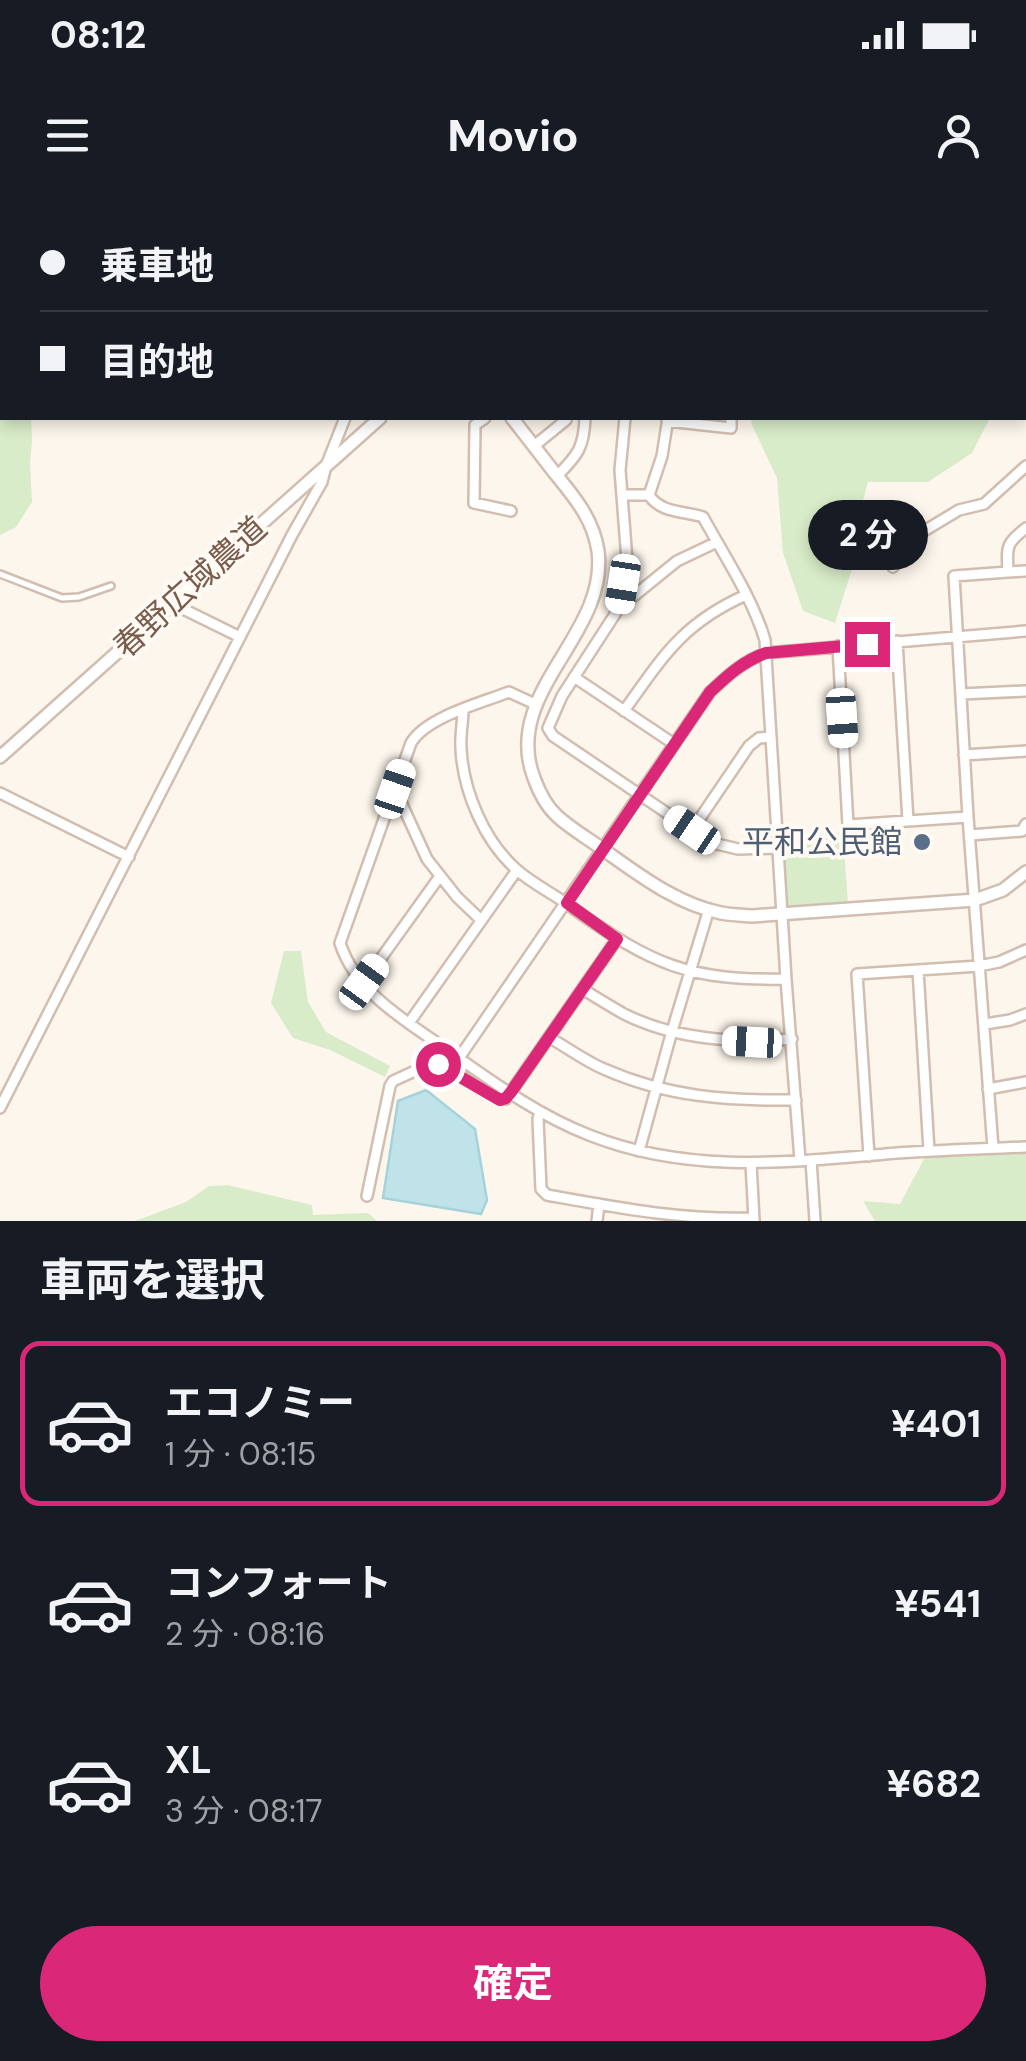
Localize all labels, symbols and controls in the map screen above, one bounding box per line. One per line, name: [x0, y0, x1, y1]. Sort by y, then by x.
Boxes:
text: 08:12: [50, 10, 146, 60]
text: Movio: [447, 106, 579, 165]
icon: menu: [40, 108, 95, 163]
icon: person: [931, 108, 986, 163]
text: 乗車地: [100, 241, 214, 291]
text: 目的地: [100, 337, 214, 387]
callout: 2 分: [807, 499, 927, 569]
street label: 春野広域農道: [105, 507, 275, 667]
text: 2 分: [839, 514, 897, 556]
car: [603, 552, 643, 616]
route end: [845, 622, 890, 667]
car: [825, 687, 859, 749]
car: [371, 756, 419, 822]
car: [659, 801, 725, 859]
place label: 平和公民館: [742, 821, 902, 863]
marker: 平和公民館: [911, 831, 933, 853]
car: [334, 949, 394, 1015]
car: [721, 1025, 783, 1059]
route start: [416, 1042, 461, 1087]
text: 車両を選択: [40, 1251, 265, 1310]
text: エコノミー: [165, 1378, 355, 1428]
icon: car: [45, 1379, 135, 1469]
text: ¥401: [891, 1399, 981, 1449]
text: 1 分 · 08:15: [165, 1433, 316, 1475]
text: コンフォート: [165, 1558, 392, 1608]
icon: car: [45, 1559, 135, 1649]
text: ¥541: [894, 1579, 981, 1629]
text: 2 分 · 08:16: [165, 1613, 325, 1655]
text: XL: [165, 1735, 212, 1785]
icon: car: [45, 1739, 135, 1829]
text: ¥682: [886, 1759, 981, 1809]
text: 3 分 · 08:17: [165, 1790, 323, 1832]
button: 確定: [40, 1926, 986, 2041]

